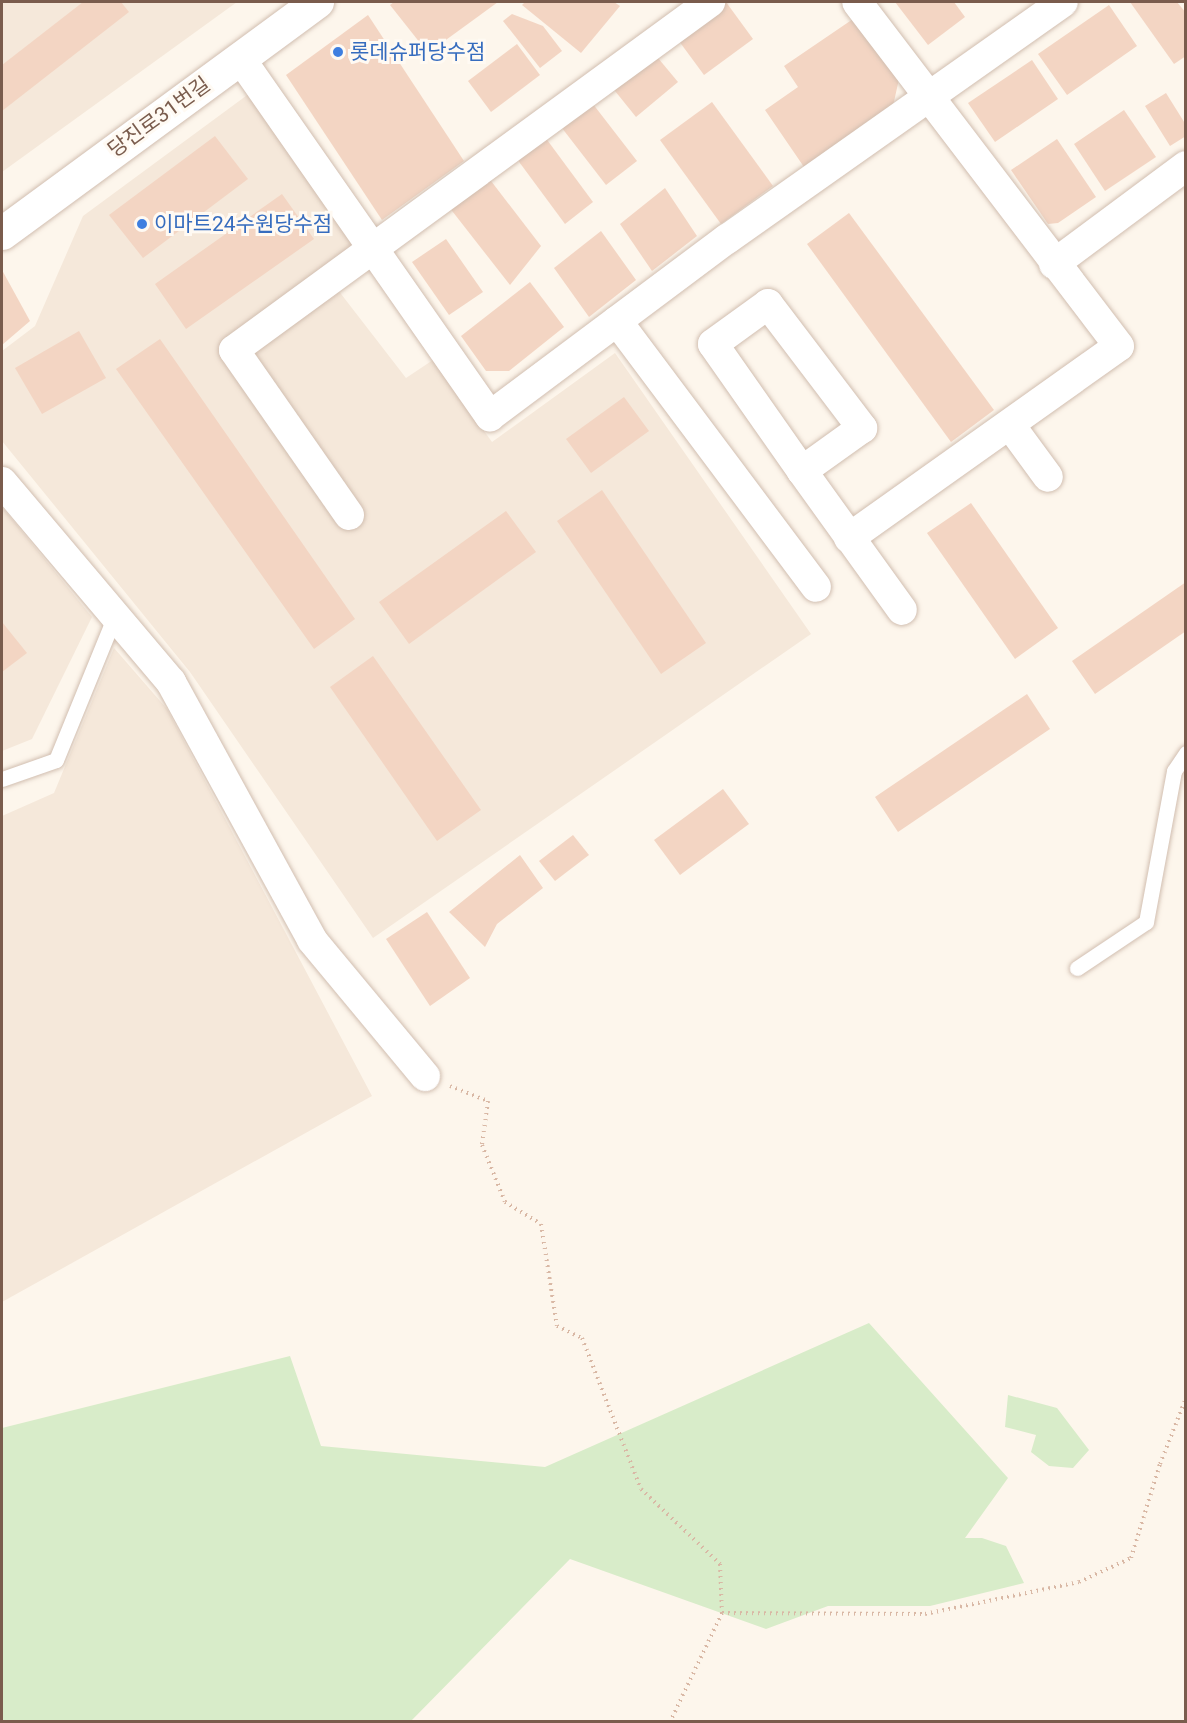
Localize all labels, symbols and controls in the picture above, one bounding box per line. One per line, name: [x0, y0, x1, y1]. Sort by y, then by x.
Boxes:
place label: 롯데슈퍼당수점: [350, 39, 485, 65]
marker: 롯데슈퍼당수점: [331, 45, 345, 59]
street label: 당진로31번길: [103, 71, 215, 163]
place label: 이마트24수원당수점: [154, 211, 332, 237]
marker: 이마트24수원당수점: [135, 217, 149, 231]

